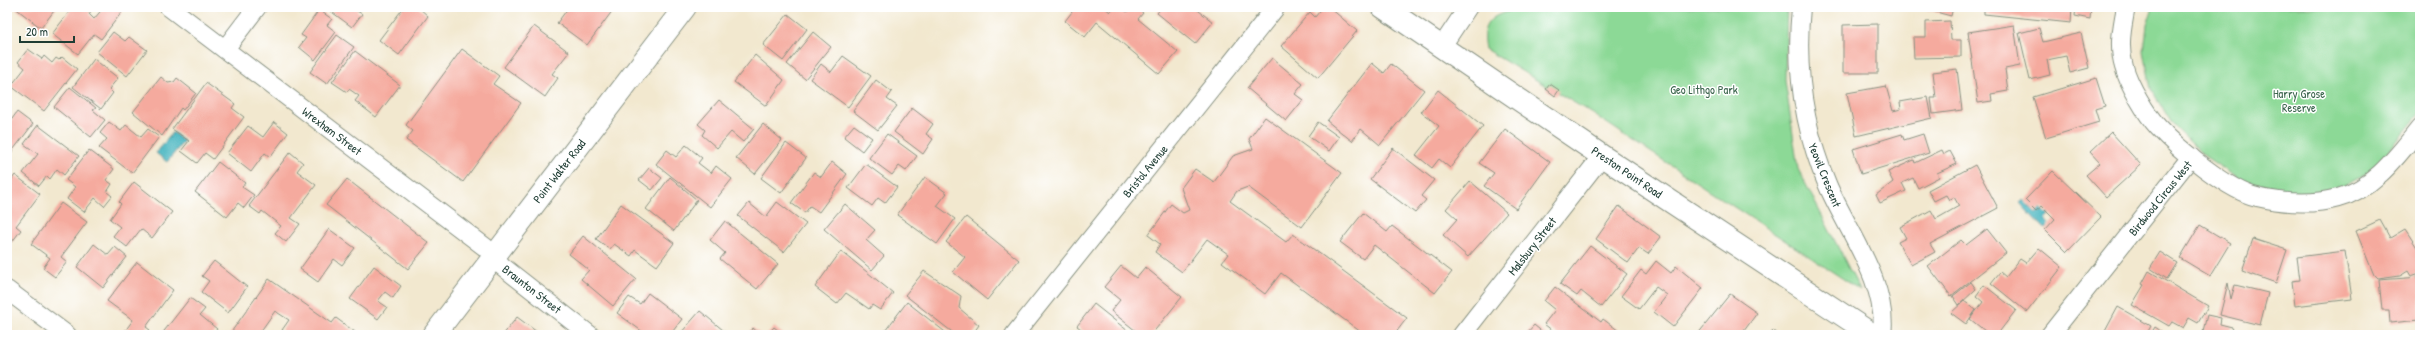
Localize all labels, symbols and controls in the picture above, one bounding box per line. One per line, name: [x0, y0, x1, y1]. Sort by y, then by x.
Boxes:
scale bar: [20, 18, 74, 44]
text: 20 m: [26, 23, 48, 40]
park label: Geo Lithgo Park: [1670, 81, 1738, 98]
park label: Harry Grose Reserve: [2273, 85, 2325, 116]
street label: Wrexham Street: [299, 103, 366, 160]
street label: Point Walter Road: [529, 135, 590, 207]
street label: Yeovil Crescent: [1804, 140, 1846, 210]
street label: Bristol Avenue: [1118, 141, 1172, 201]
street label: Preston Point Road: [1588, 142, 1666, 202]
street label: Birdwood Circus West: [2124, 156, 2196, 239]
street label: Malsbury Street: [1504, 213, 1561, 279]
street label: Braunton Street: [499, 261, 566, 318]

